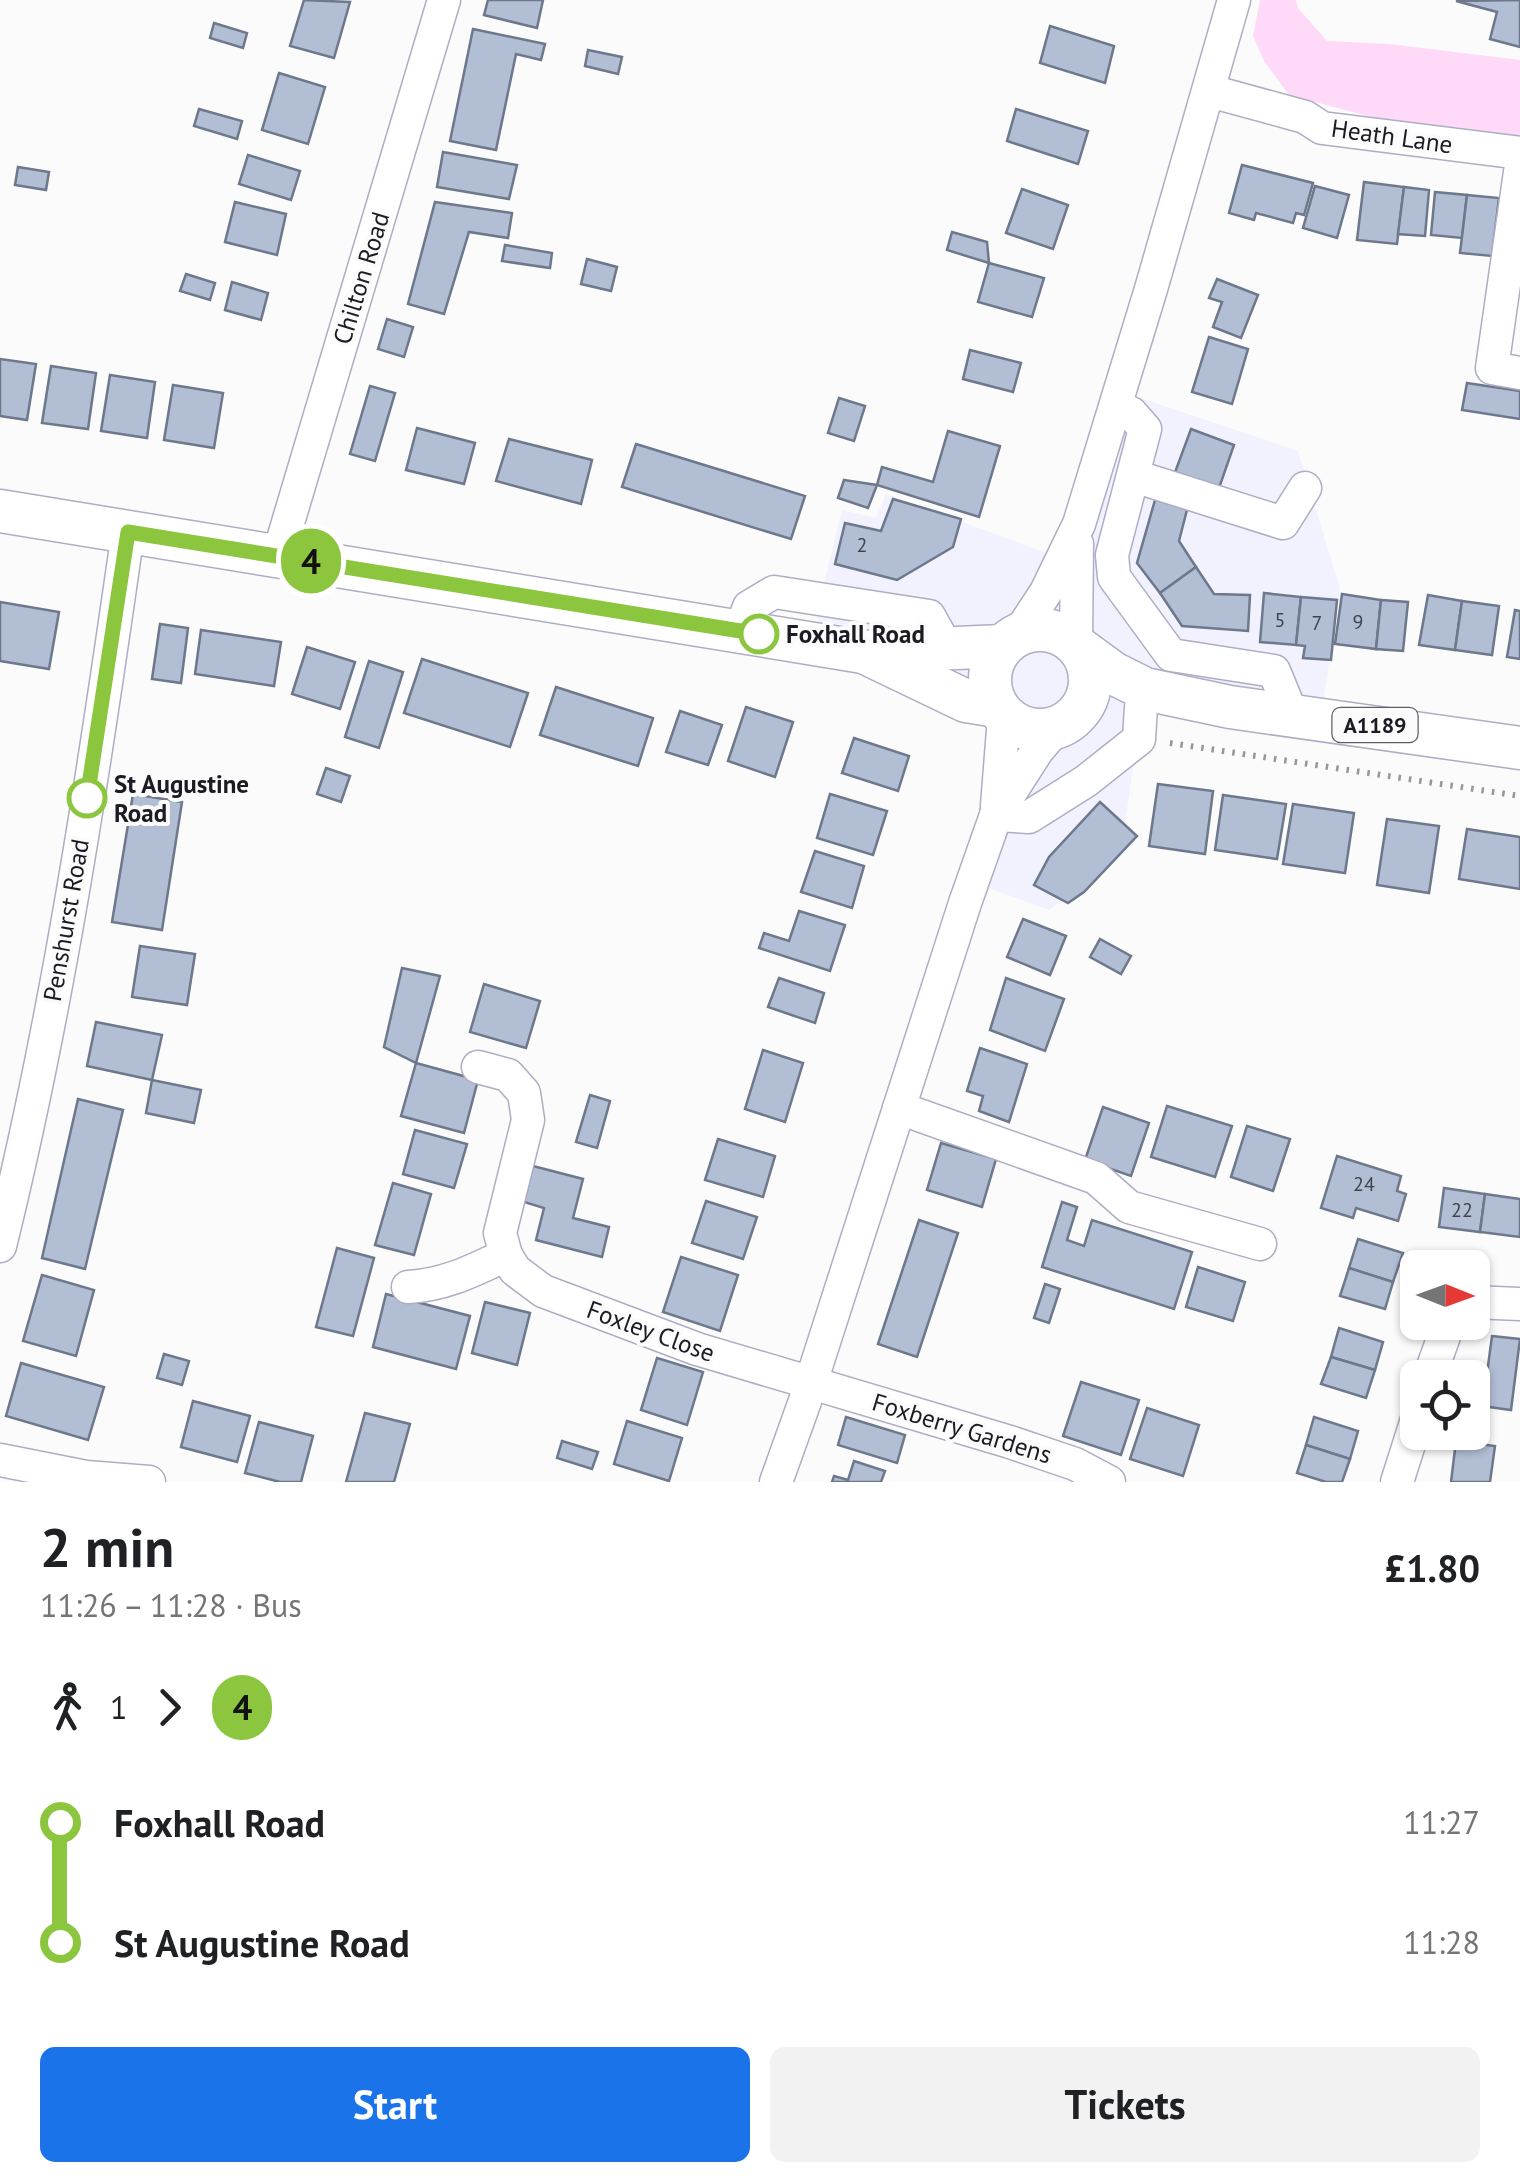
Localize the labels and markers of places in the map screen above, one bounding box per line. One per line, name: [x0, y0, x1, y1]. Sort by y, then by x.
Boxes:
marker: Foxhall Road: [740, 615, 778, 653]
place label: Foxhall Road: [786, 618, 925, 650]
place label: St Augustine Road: [114, 768, 249, 829]
marker: St Augustine Road: [68, 779, 106, 817]

